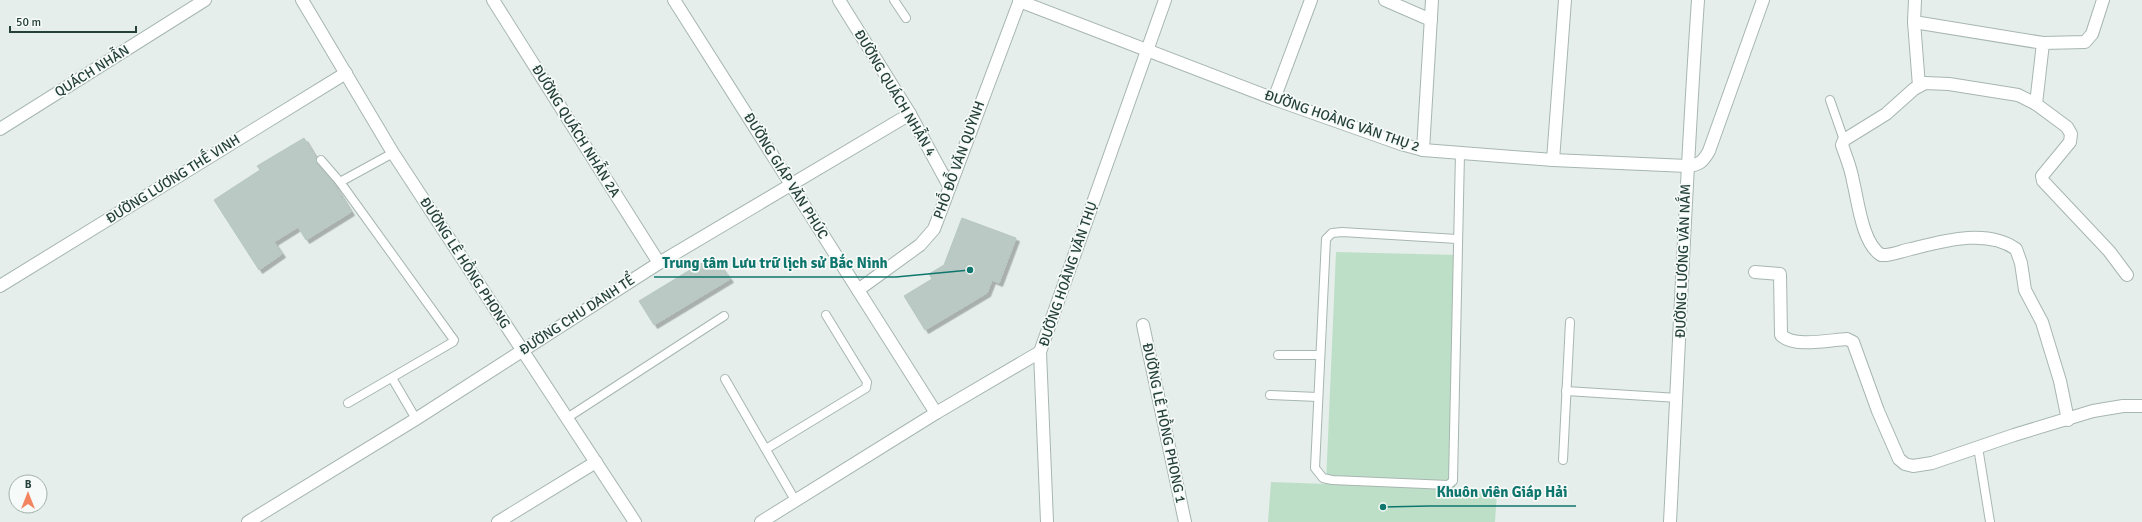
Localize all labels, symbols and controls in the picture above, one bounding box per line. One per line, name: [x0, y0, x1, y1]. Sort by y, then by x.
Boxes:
scale bar: [10, 8, 136, 34]
text: 50 m: [16, 15, 41, 30]
street label: ĐƯỜNG QUÁCH NHẪN 4: [850, 26, 941, 160]
street label: QUÁCH NHẪN: [51, 40, 132, 101]
street label: ĐƯỜNG QUÁCH NHẪN 2A: [528, 60, 626, 201]
street label: ĐƯỜNG HOÀNG VĂN THỤ 2: [1262, 86, 1422, 156]
street label: PHỐ ĐỖ VĂN QUỲNH: [928, 98, 988, 221]
street label: ĐƯỜNG GIÁP VĂN PHÚC: [740, 110, 832, 242]
street label: ĐƯỜNG LƯƠNG THẾ VINH: [102, 129, 243, 227]
street label: ĐƯỜNG LƯƠNG VĂN NẮM: [1670, 183, 1694, 338]
street label: ĐƯỜNG LÊ HỒNG PHONG: [416, 193, 515, 332]
street label: ĐƯỜNG HOÀNG VĂN THỤ: [1035, 199, 1101, 349]
callout: Trung tâm Lưu trữ lịch sử Bắc Ninh: [654, 250, 896, 277]
text: Trung tâm Lưu trữ lịch sử Bắc Ninh: [662, 253, 888, 272]
street label: ĐƯỜNG CHU DANH TỂ: [515, 270, 638, 359]
street label: ĐƯỜNG LÊ HỒNG PHONG 1: [1139, 341, 1191, 505]
north arrow: [8, 474, 48, 514]
text: B: [25, 478, 32, 491]
callout: Khuôn viên Giáp Hải: [1429, 479, 1576, 506]
text: Khuôn viên Giáp Hải: [1436, 483, 1568, 501]

